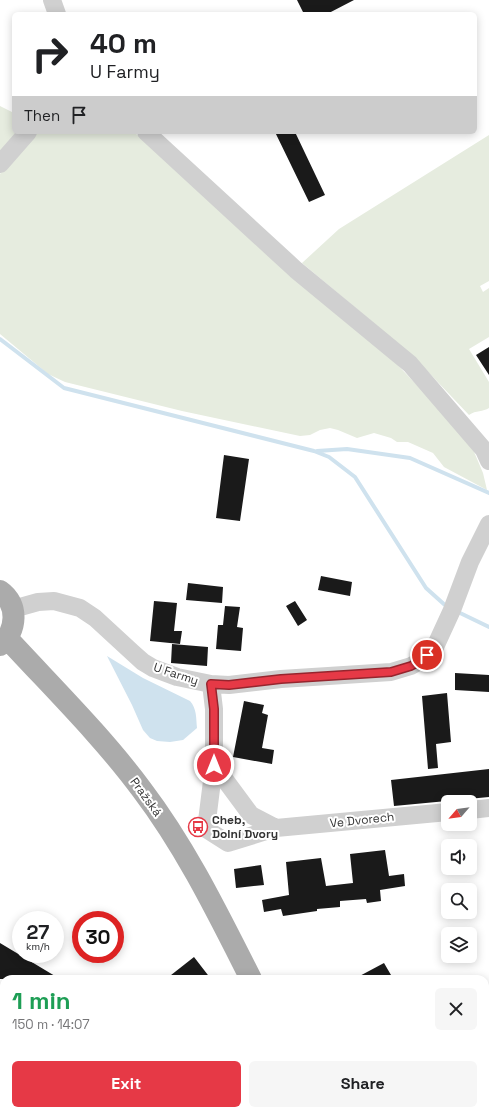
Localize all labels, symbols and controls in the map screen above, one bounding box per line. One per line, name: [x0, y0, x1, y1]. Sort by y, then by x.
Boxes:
text: 40 m: [90, 25, 157, 61]
icon: right: [24, 28, 76, 80]
text: U Farmy: [90, 60, 160, 83]
icon: arrive: [68, 104, 90, 126]
text: Then: [24, 106, 60, 125]
pin: [410, 638, 444, 672]
icon: arrive: [416, 644, 438, 666]
street label: U Farmy: [151, 659, 201, 689]
position arrow: [193, 744, 235, 786]
street label: Pražská: [127, 774, 166, 820]
north arrow: [441, 795, 477, 831]
map controls: [441, 795, 477, 963]
street label: Ve Dvorech: [329, 809, 395, 831]
place label: Cheb, Dolní Dvory: [212, 812, 278, 842]
bus stop icon: Cheb, Dolní Dvory: [187, 816, 209, 838]
button: sound: [441, 839, 477, 875]
button: search: [441, 883, 477, 919]
speed limit sign: 30: [72, 911, 124, 963]
text: 27: [27, 919, 49, 945]
button: layers: [441, 927, 477, 963]
text: km/h: [26, 940, 50, 953]
text: 1 min: [12, 985, 71, 1016]
button: close: [435, 988, 477, 1030]
text: 150 m · 14:07: [12, 1016, 89, 1033]
button: Exit: [12, 1061, 241, 1107]
button: Share: [249, 1061, 477, 1107]

